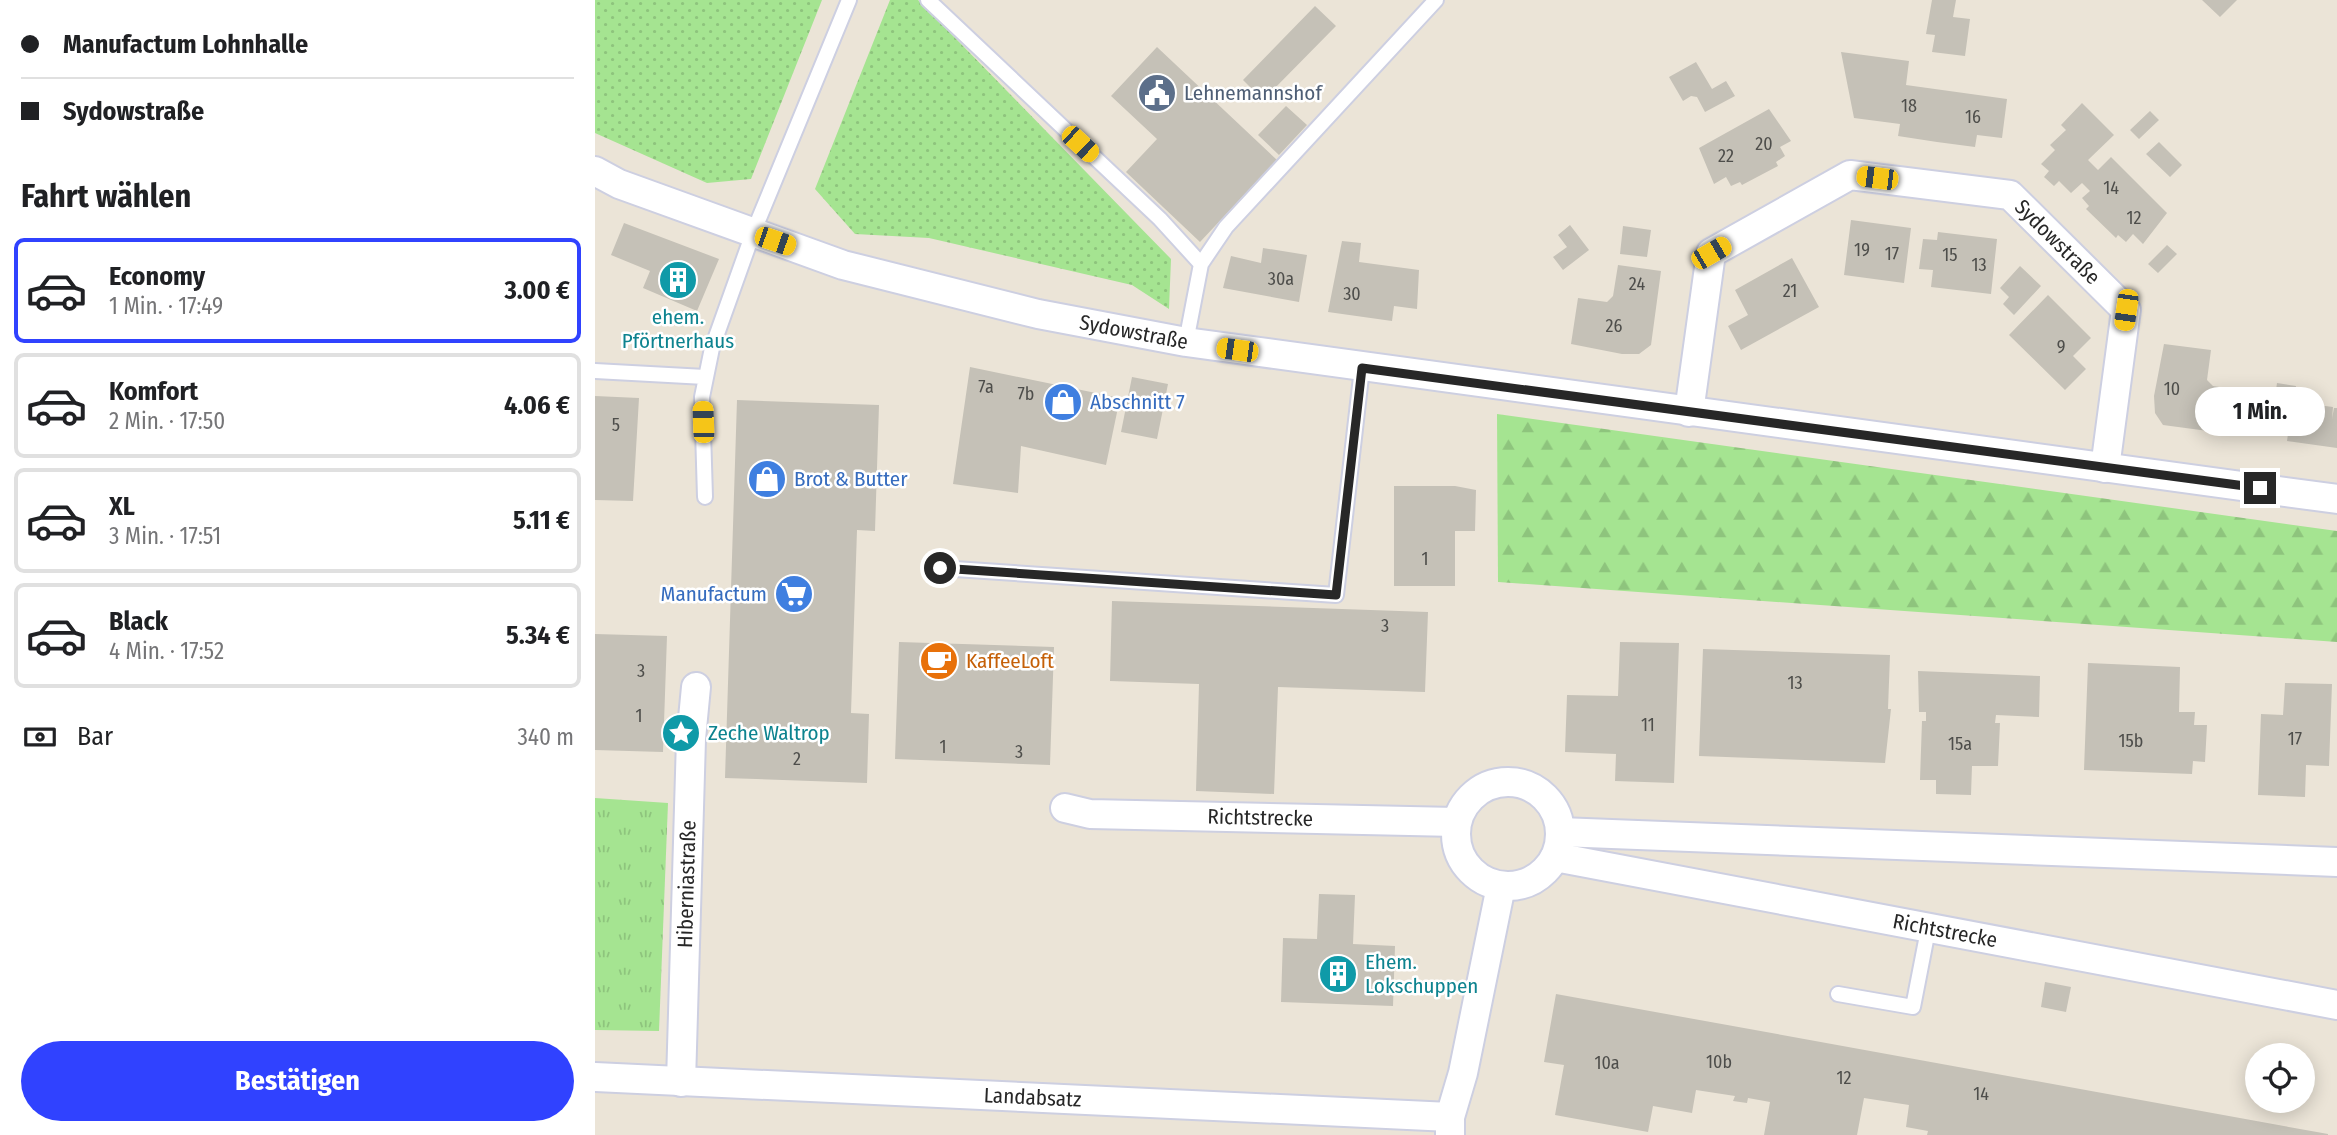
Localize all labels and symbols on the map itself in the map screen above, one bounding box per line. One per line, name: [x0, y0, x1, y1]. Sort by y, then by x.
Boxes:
public building icon: Lehnemannshof: [1136, 72, 1178, 114]
place label: Lehnemannshof: [1184, 80, 1323, 106]
house number: 18: [1901, 95, 1917, 117]
house number: 16: [1965, 106, 1981, 128]
car: [1058, 122, 1103, 166]
house number: 20: [1755, 133, 1773, 155]
house number: 22: [1718, 145, 1734, 167]
car: [1855, 165, 1900, 191]
house number: 14: [2103, 177, 2119, 199]
street label: Sydowstraße: [2009, 194, 2106, 290]
house number: 12: [2127, 207, 2142, 229]
car: [752, 224, 799, 258]
car: [1688, 233, 1735, 273]
house number: 19: [1854, 239, 1870, 261]
house number: 17: [1885, 243, 1899, 265]
house number: 15: [1942, 244, 1958, 266]
house number: 13: [1971, 254, 1987, 276]
building icon: ehem. Pförtnerhaus: [657, 259, 699, 301]
house number: 30a: [1268, 268, 1294, 290]
house number: 24: [1629, 273, 1645, 295]
house number: 21: [1783, 280, 1797, 302]
house number: 30: [1343, 283, 1361, 305]
car: [2113, 288, 2140, 332]
place label: ehem. Pförtnerhaus: [622, 304, 734, 354]
street label: Sydowstraße: [1077, 309, 1190, 355]
house number: 26: [1606, 315, 1623, 337]
house number: 9: [2057, 336, 2065, 358]
car: [1215, 337, 1260, 363]
house number: 7a: [978, 376, 994, 398]
house number: 10: [2164, 378, 2180, 400]
shop icon: Abschnitt 7: [1042, 381, 1084, 423]
house number: 7b: [1018, 383, 1034, 405]
callout: 1 Min.: [2195, 386, 2325, 435]
place label: Abschnitt 7: [1090, 389, 1185, 415]
car: [692, 401, 715, 443]
house number: 5: [612, 414, 620, 436]
shop icon: Brot & Butter: [746, 458, 788, 500]
place label: Brot & Butter: [794, 466, 908, 492]
route end: [2244, 472, 2276, 504]
house number: 1: [1421, 548, 1429, 570]
route start: [924, 552, 956, 584]
supermarket icon: Manufactum: [773, 573, 815, 615]
place label: Manufactum: [660, 581, 767, 607]
house number: 3: [1381, 615, 1389, 637]
cafe icon: KaffeeLoft: [918, 640, 960, 682]
place label: KaffeeLoft: [966, 648, 1054, 674]
house number: 3: [637, 660, 645, 682]
house number: 13: [1787, 672, 1803, 694]
house number: 1: [635, 705, 643, 727]
place icon: Zeche Waltrop: [660, 712, 702, 754]
house number: 11: [1641, 714, 1655, 736]
place label: Zeche Waltrop: [708, 720, 830, 746]
house number: 17: [2288, 728, 2302, 750]
house number: 15b: [2119, 730, 2143, 752]
house number: 15a: [1948, 733, 1972, 755]
house number: 1: [939, 736, 947, 758]
house number: 3: [1015, 741, 1023, 763]
house number: 2: [793, 748, 801, 770]
street label: Richtstrecke: [1207, 804, 1313, 832]
street label: Hiberniastraße: [672, 820, 702, 948]
street label: Richtstrecke: [1891, 908, 1999, 953]
place label: Ehem. Lokschuppen: [1365, 949, 1478, 999]
building icon: Ehem. Lokschuppen: [1317, 953, 1359, 995]
house number: 10b: [1706, 1051, 1732, 1073]
house number: 10a: [1594, 1052, 1620, 1074]
house number: 12: [1837, 1067, 1852, 1089]
street label: Landabsatz: [983, 1082, 1082, 1113]
house number: 14: [1973, 1083, 1989, 1105]

